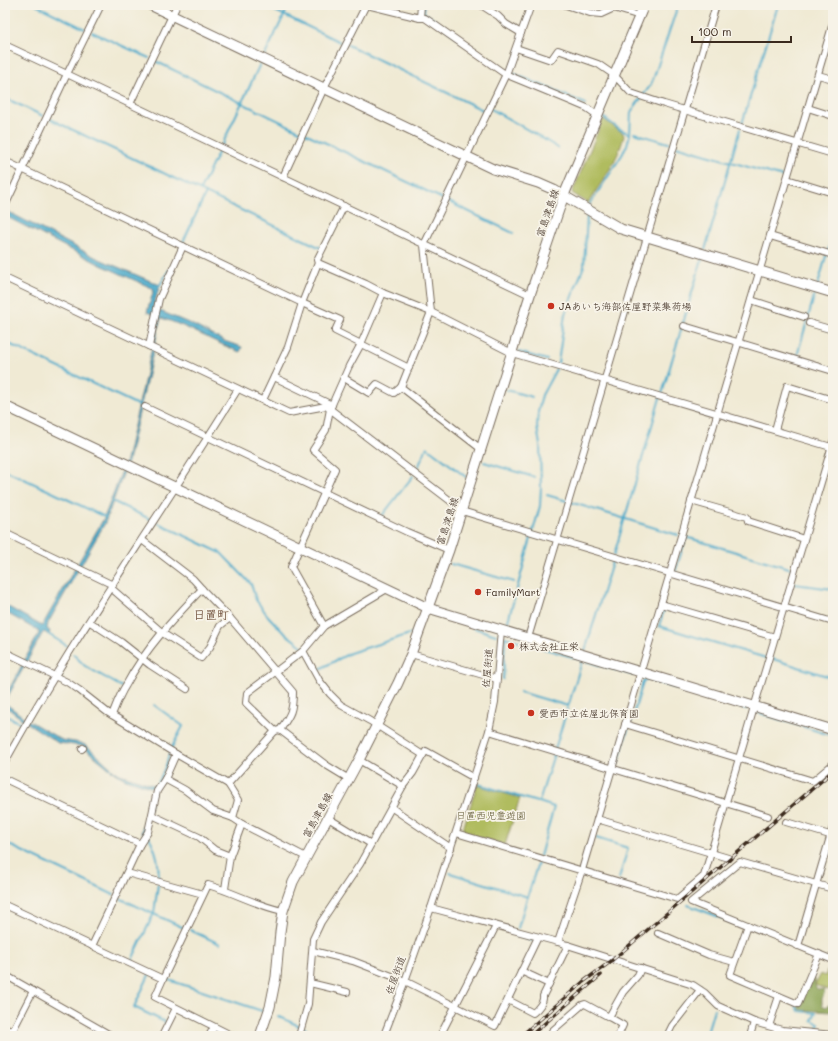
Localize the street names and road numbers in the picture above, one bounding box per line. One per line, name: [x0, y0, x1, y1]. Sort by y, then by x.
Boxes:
street label: 富島津島線: [532, 187, 562, 239]
street label: 富島津島線: [433, 495, 461, 547]
street label: 佐屋街道: [478, 647, 496, 689]
street label: 富島津島線: [299, 790, 335, 840]
street label: 佐屋街道: [382, 954, 408, 996]

